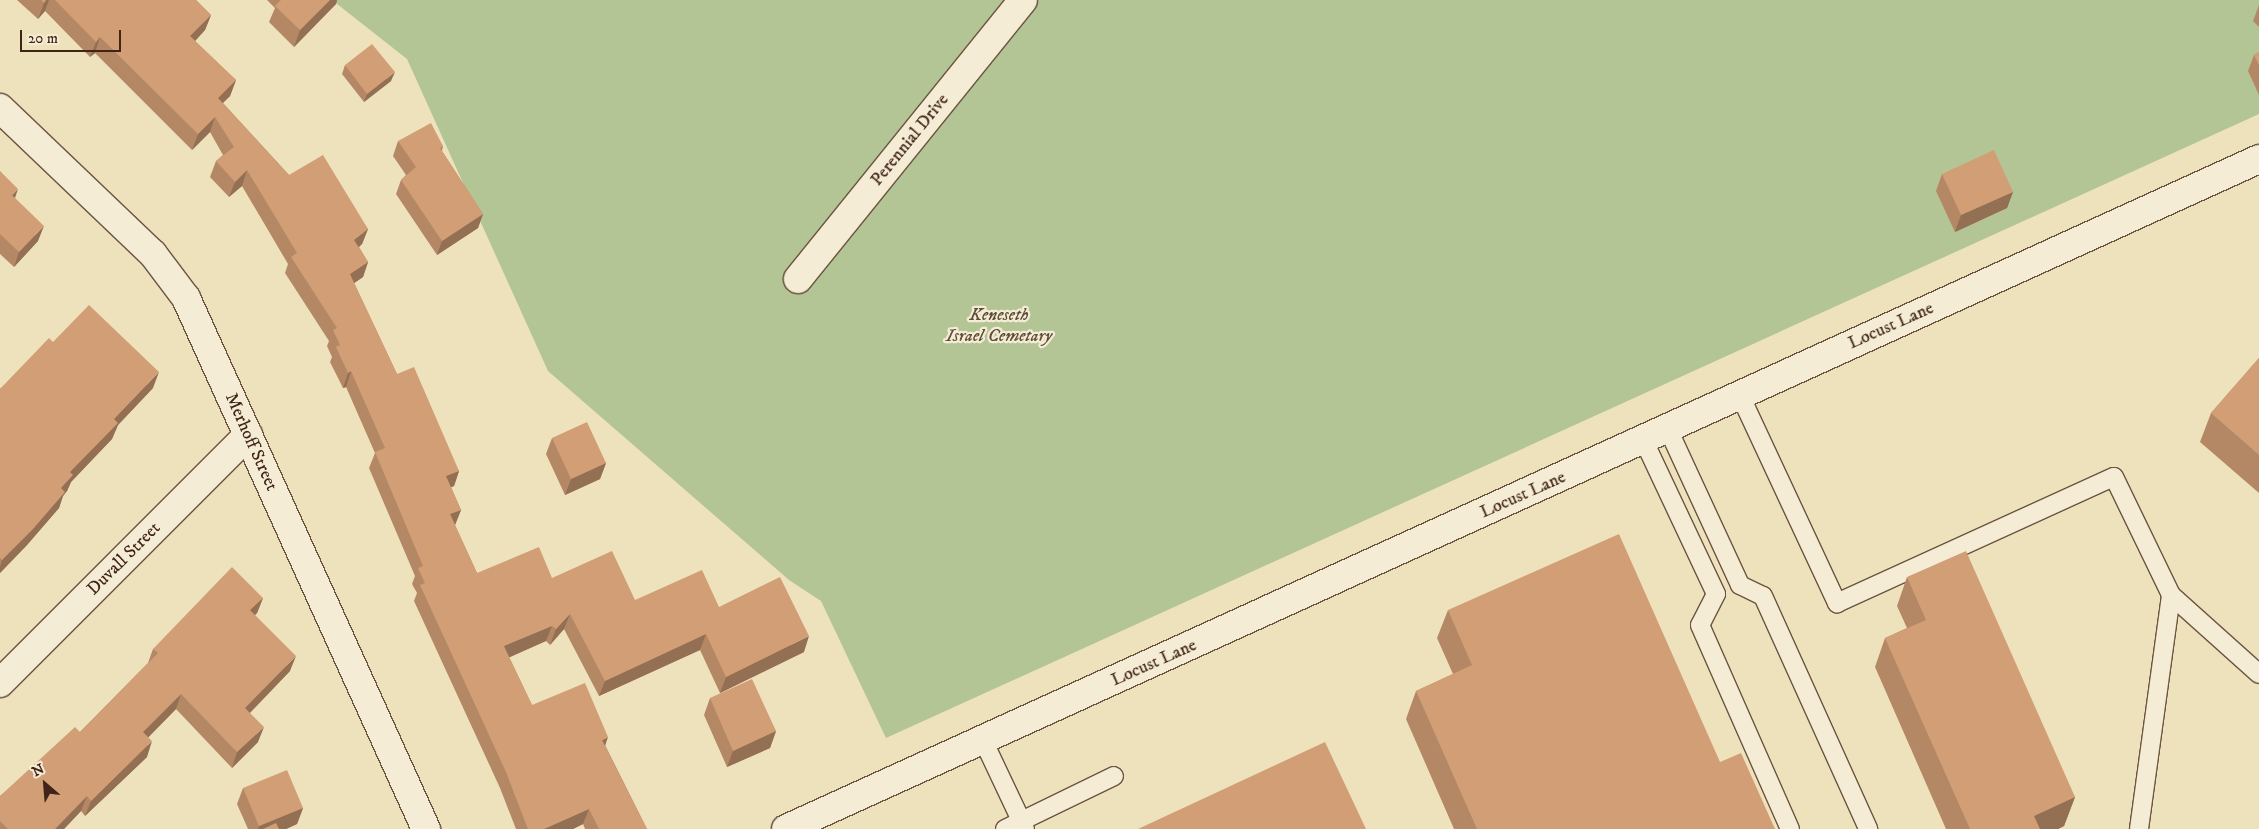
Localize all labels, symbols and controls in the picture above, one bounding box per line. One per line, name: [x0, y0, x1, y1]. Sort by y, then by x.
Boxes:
scale bar: [22, 20, 124, 52]
text: 20 m: [28, 29, 58, 48]
street label: Perennial Drive: [866, 90, 954, 190]
street label: Locust Lane: [1845, 298, 1937, 354]
park label: Keneseth Israel Cemetary: [946, 305, 1052, 348]
street label: Merhoff Street: [220, 390, 282, 494]
street label: Locust Lane: [1477, 467, 1569, 523]
street label: Duvall Street: [83, 518, 165, 600]
street label: Locust Lane: [1108, 635, 1200, 691]
north arrow: [20, 759, 70, 809]
text: N: [29, 760, 47, 781]

